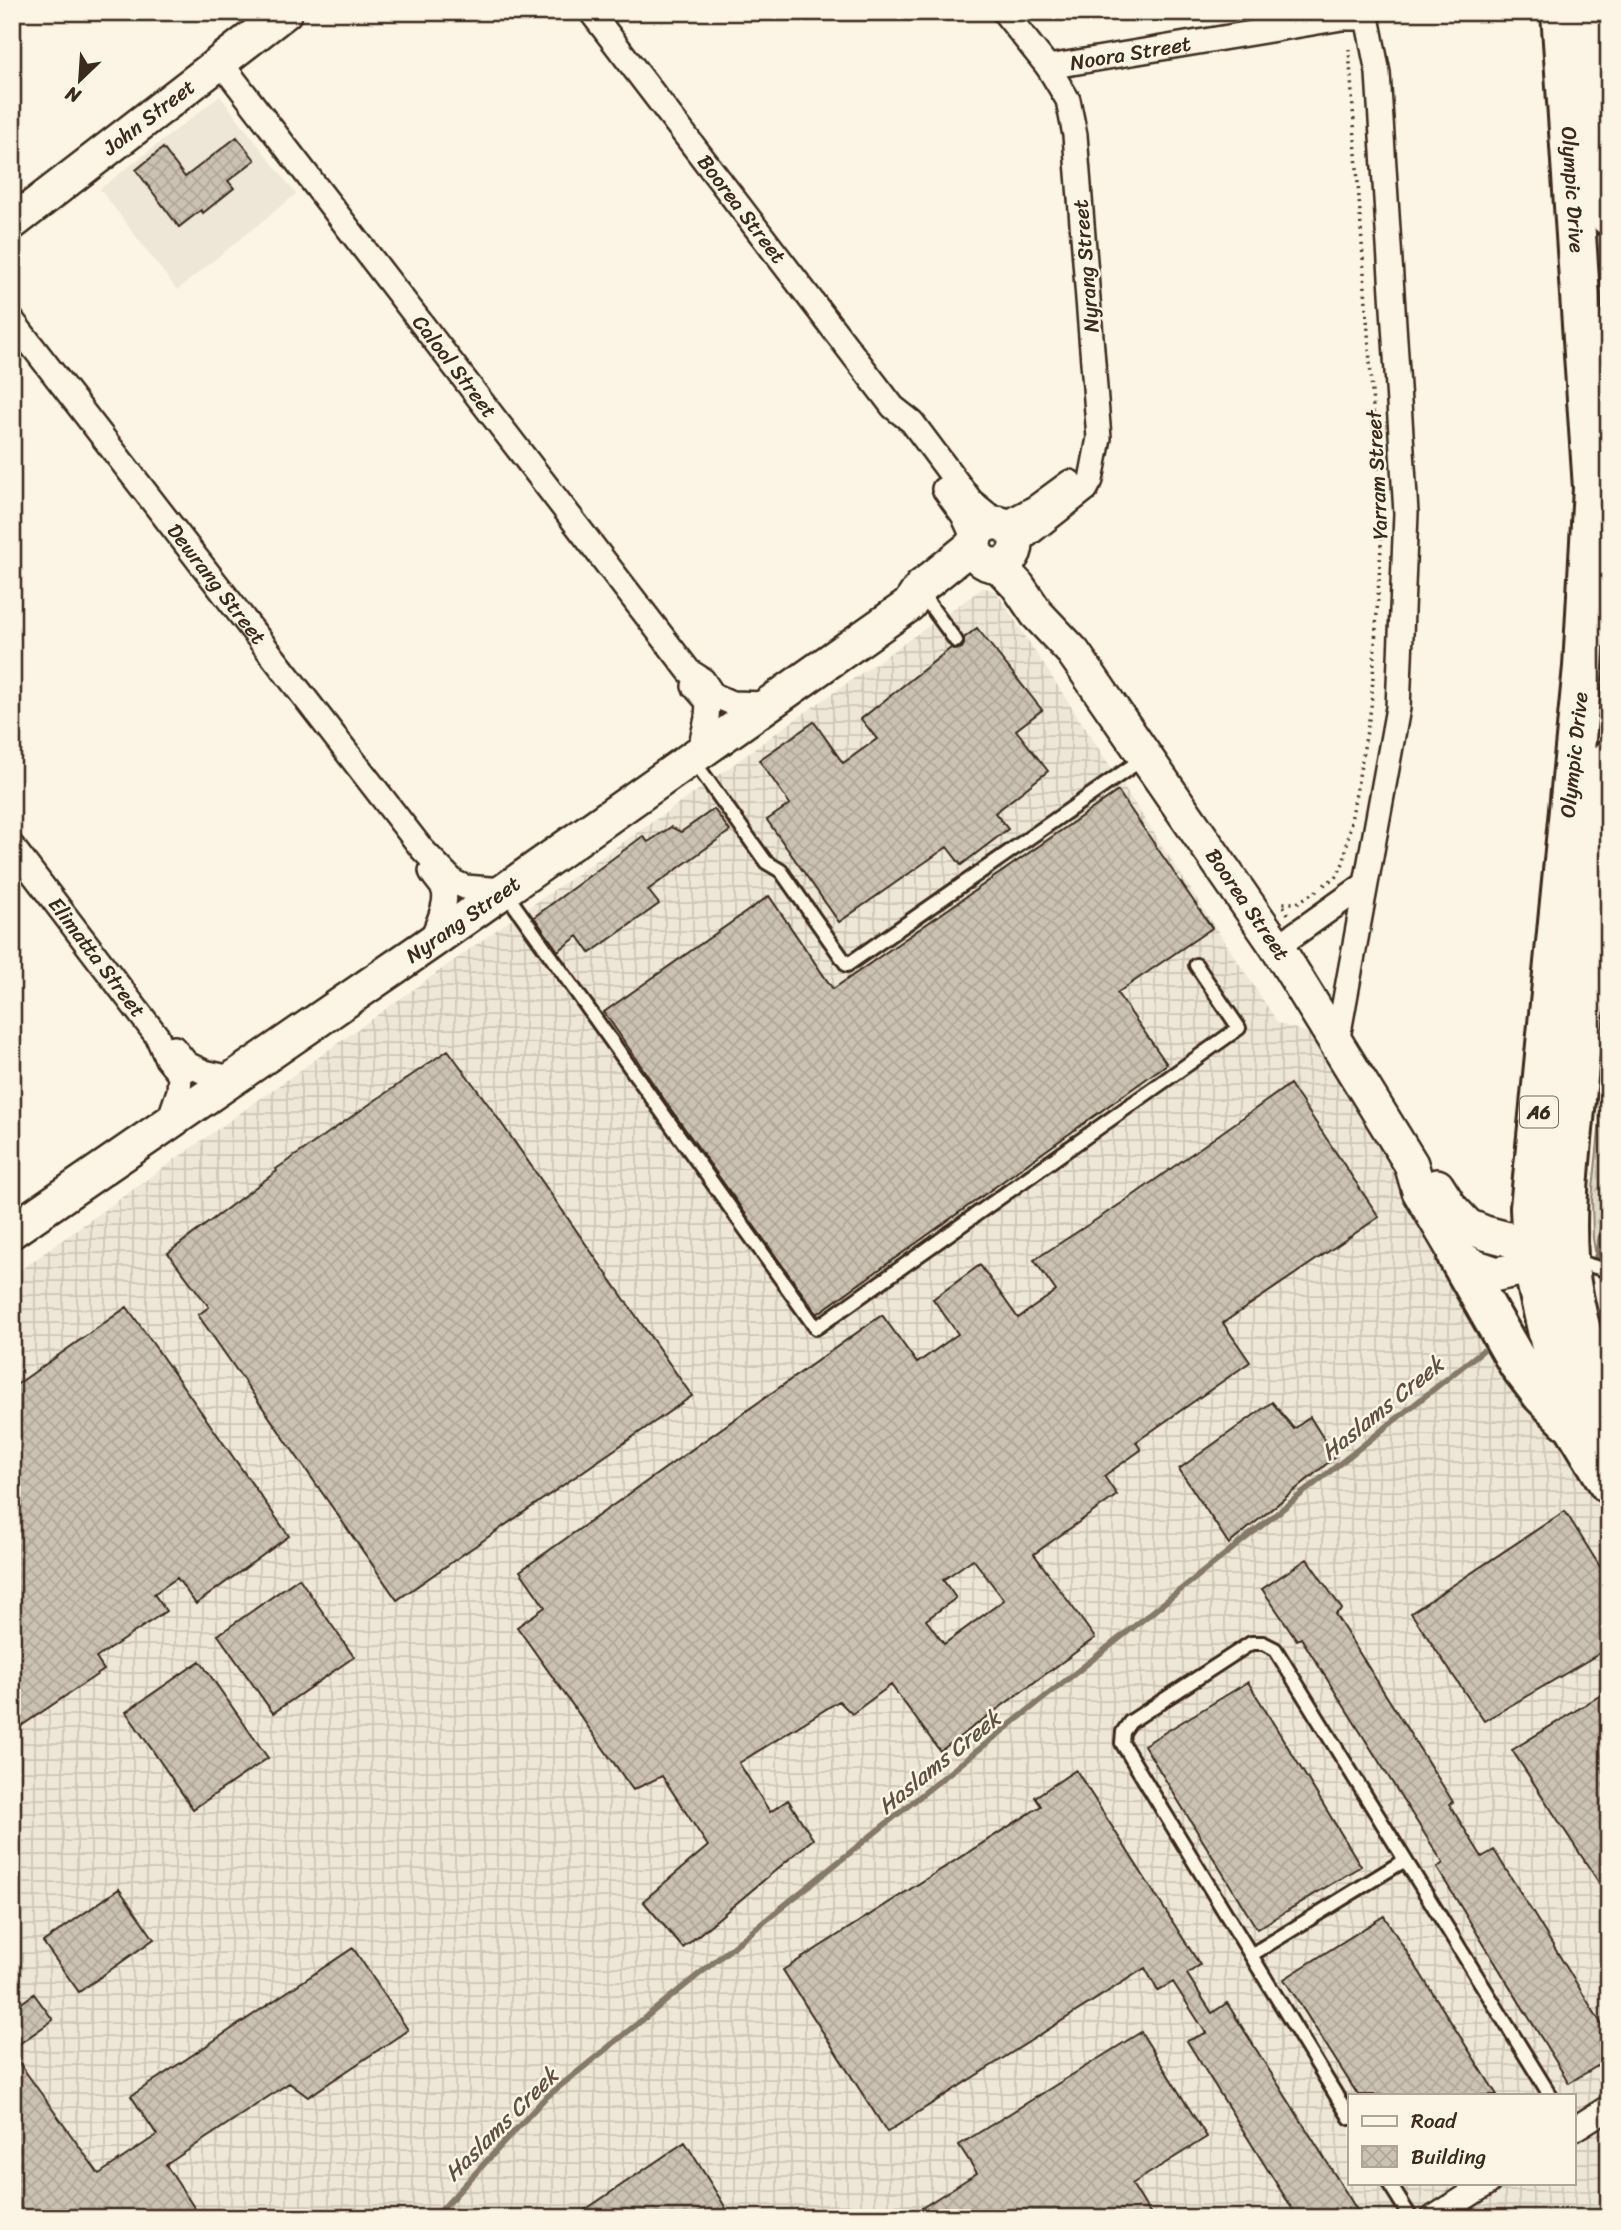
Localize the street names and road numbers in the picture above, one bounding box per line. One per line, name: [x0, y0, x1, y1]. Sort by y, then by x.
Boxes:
street label: Noora Street: [1067, 24, 1194, 82]
street label: John Street: [93, 69, 204, 166]
street label: Olympic Drive: [1550, 125, 1596, 254]
street label: Boorea Street: [687, 146, 796, 272]
street label: Nyrang Street: [1061, 198, 1111, 334]
street label: Calool Street: [402, 306, 507, 427]
street label: Yarram Street: [1355, 408, 1399, 541]
street label: Dewrang Street: [157, 515, 276, 653]
street label: Olympic Drive: [1549, 690, 1599, 820]
street label: Boorea Street: [1195, 840, 1300, 968]
street label: Nyrang Street: [397, 866, 529, 974]
street label: Elimatta Street: [38, 888, 156, 1026]
road number: A6: [1520, 1096, 1558, 1128]

